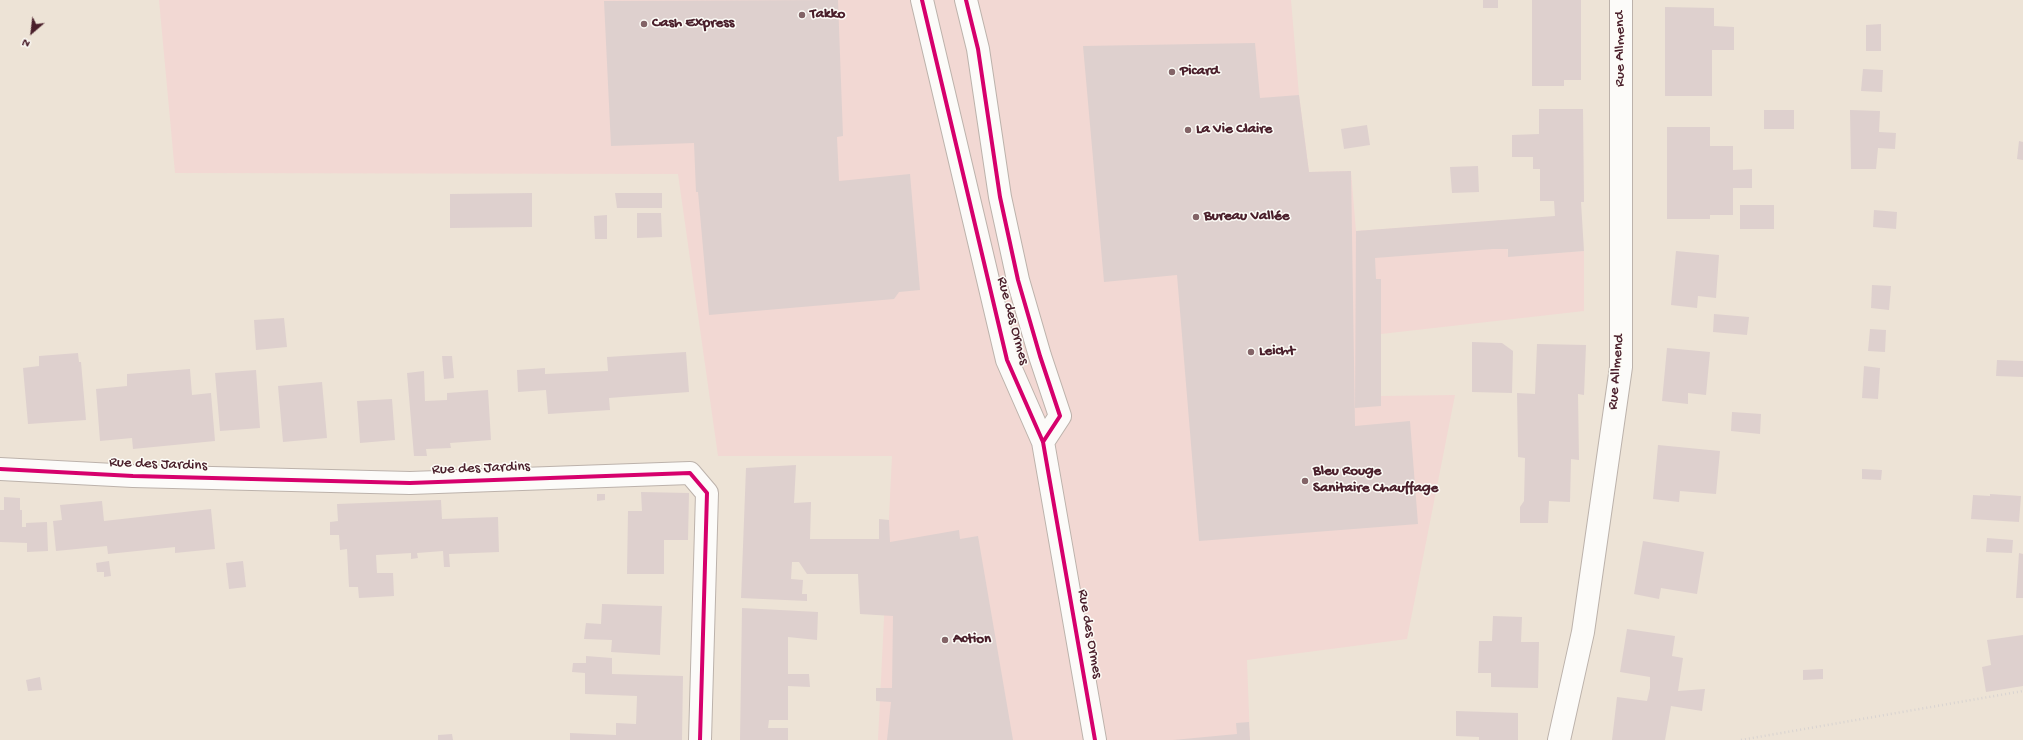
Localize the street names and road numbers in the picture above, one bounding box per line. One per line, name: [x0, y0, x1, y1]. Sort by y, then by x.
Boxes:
street label: Rue Allmend: [1612, 11, 1630, 87]
street label: Rue des Ormes: [992, 275, 1032, 367]
street label: Rue Allmend: [1605, 333, 1629, 411]
street label: Rue des Jardins: [109, 454, 207, 476]
street label: Rue des Jardins: [432, 458, 530, 480]
street label: Rue des Ormes: [1072, 588, 1106, 680]

